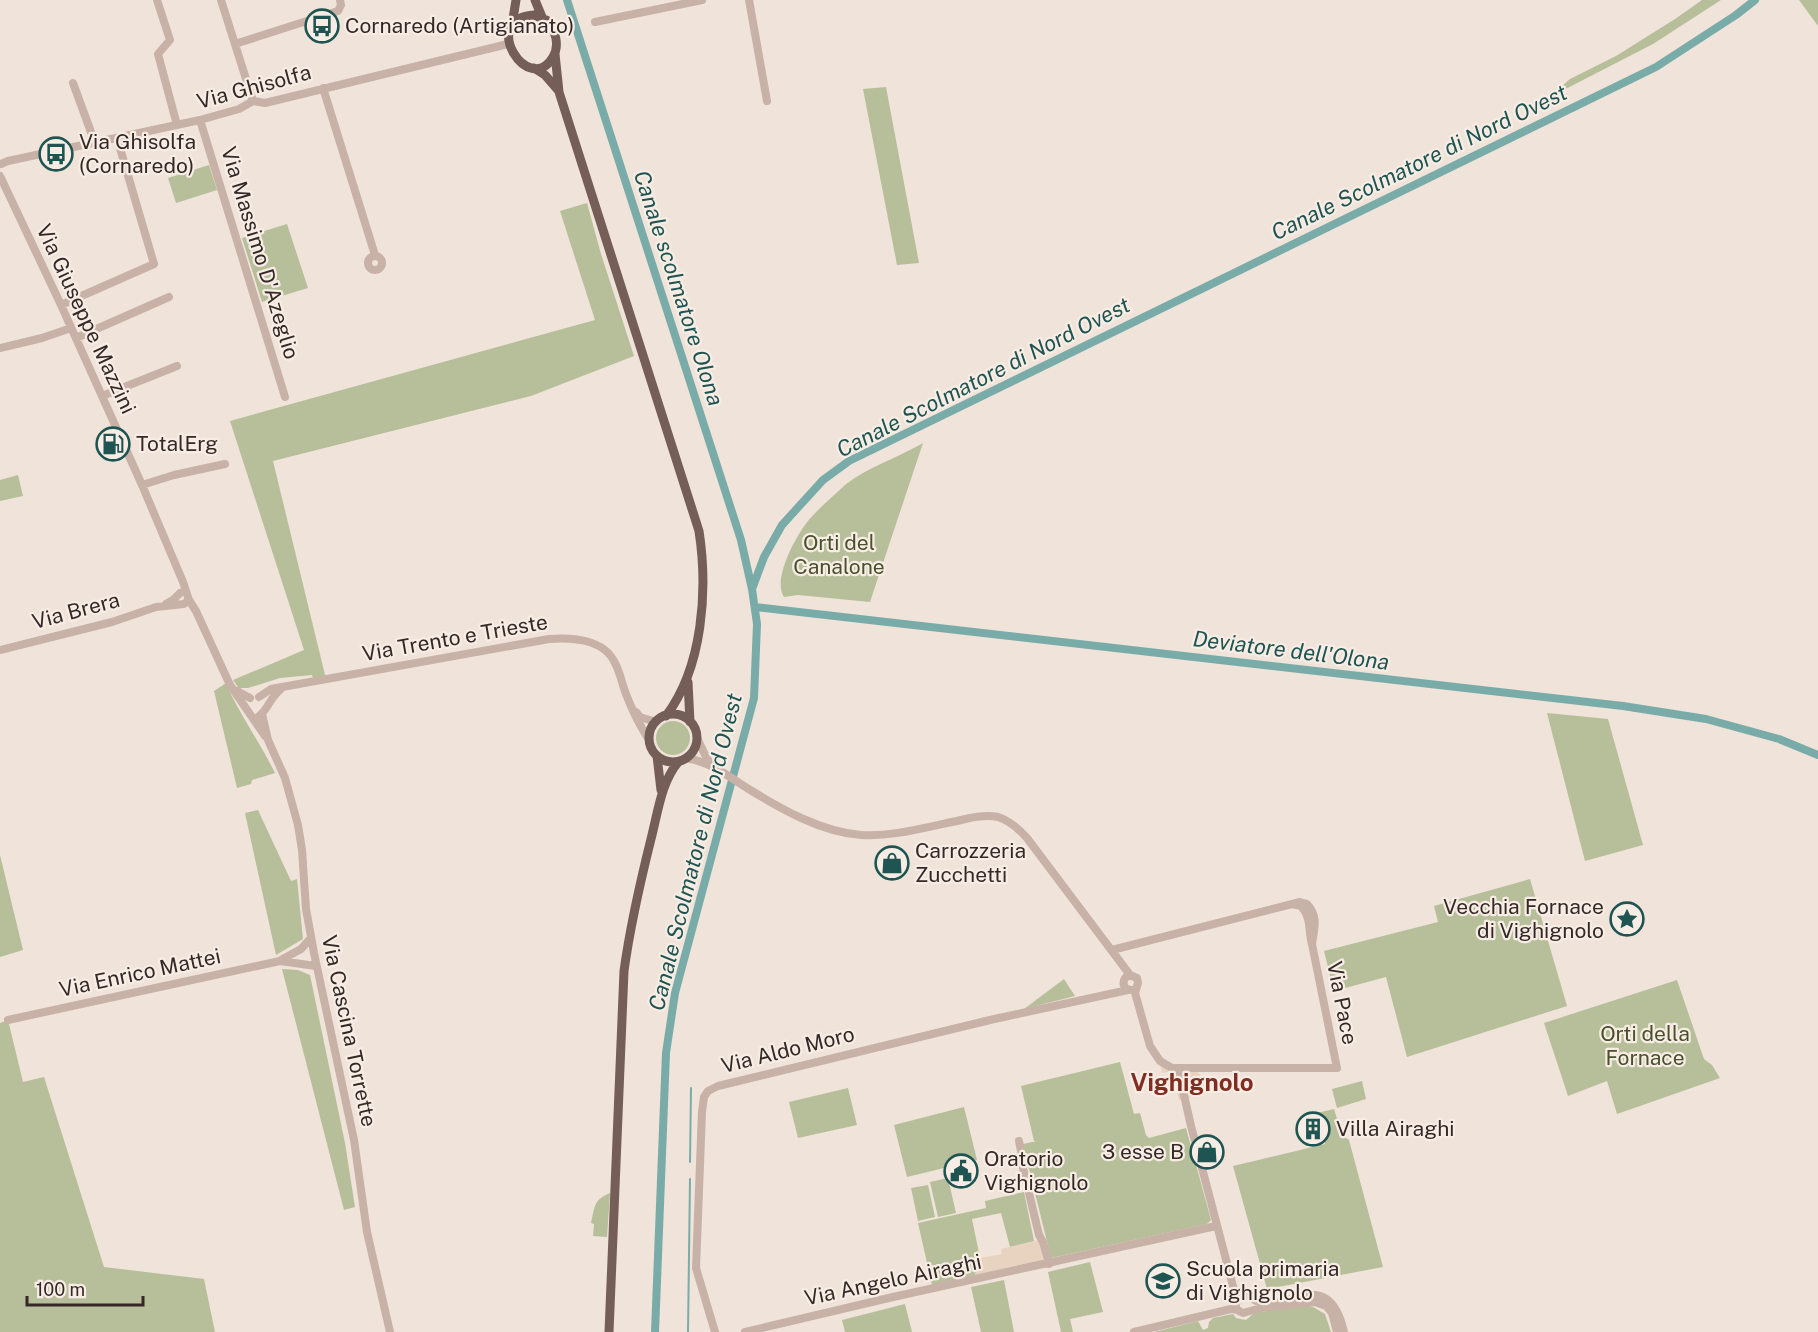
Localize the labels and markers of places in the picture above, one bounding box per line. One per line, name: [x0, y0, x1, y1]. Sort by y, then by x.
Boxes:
bus stop icon: Cornaredo (Artigianato): [304, 8, 340, 44]
place label: Cornaredo (Artigianato): [345, 13, 574, 38]
place label: Via Ghisolfa (Cornaredo): [79, 129, 196, 178]
bus stop icon: Via Ghisolfa (Cornaredo): [38, 136, 74, 172]
fuel station icon: TotalErg: [95, 426, 131, 462]
place label: TotalErg: [136, 431, 218, 456]
place label: Carrozzeria Zucchetti: [915, 838, 1026, 887]
shop icon: Carrozzeria Zucchetti: [874, 845, 910, 881]
place label: Vecchia Fornace di Vighignolo: [1443, 894, 1604, 943]
place icon: Vecchia Fornace di Vighignolo: [1609, 901, 1645, 937]
building icon: Villa Airaghi: [1295, 1111, 1331, 1147]
place label: Villa Airaghi: [1336, 1116, 1455, 1141]
shop icon: 3 esse B: [1189, 1134, 1225, 1170]
place label: 3 esse B: [1102, 1139, 1184, 1164]
place label: Oratorio Vighignolo: [984, 1146, 1088, 1195]
public building icon: Oratorio Vighignolo: [943, 1153, 979, 1189]
place label: Scuola primaria di Vighignolo: [1186, 1256, 1339, 1305]
school or university icon: Scuola primaria di Vighignolo: [1145, 1263, 1181, 1299]

